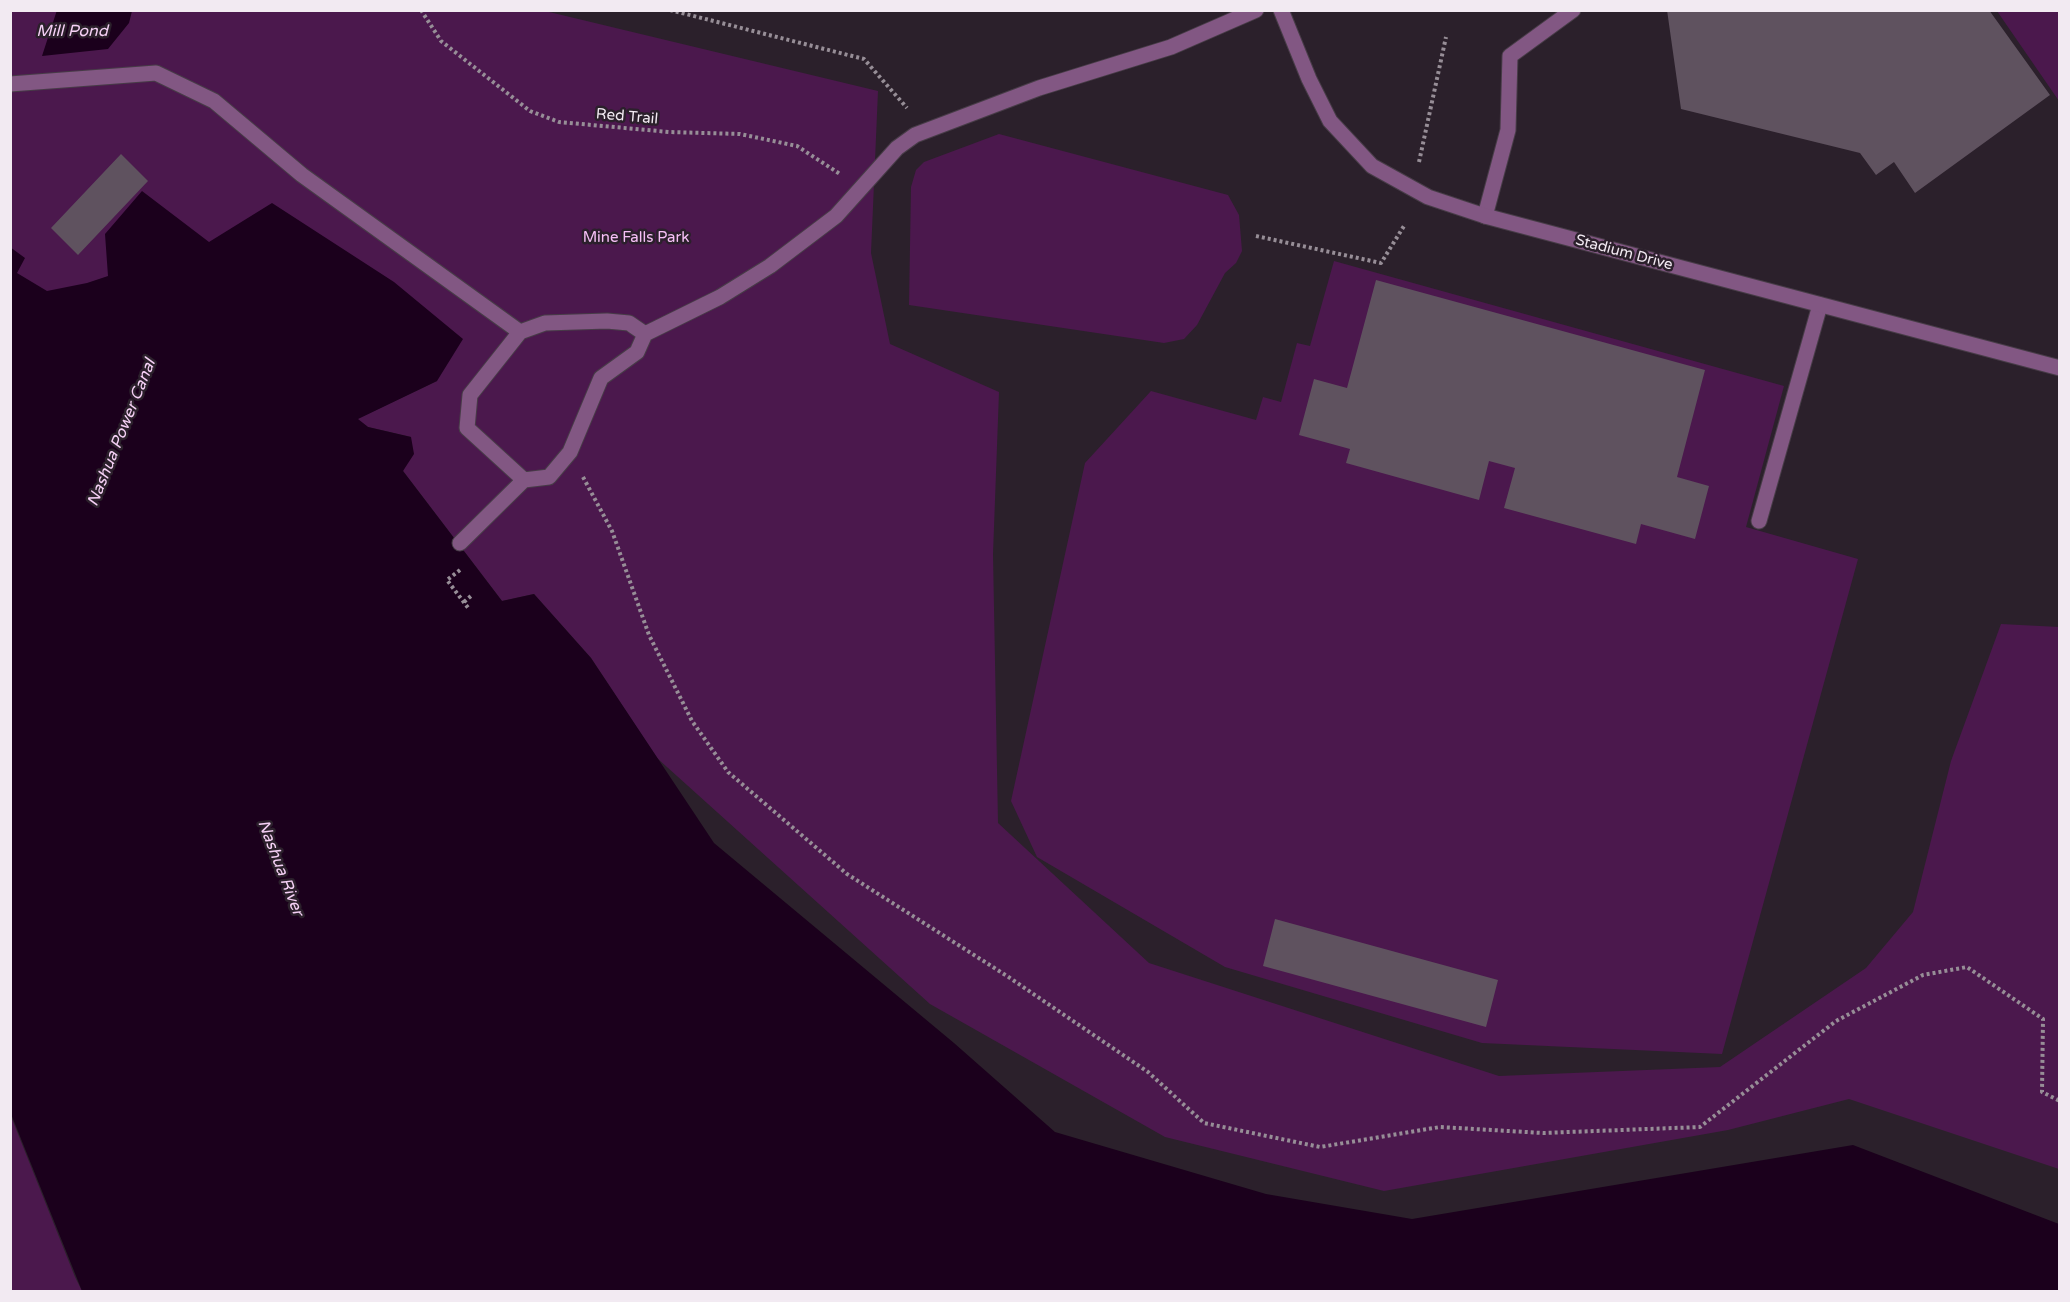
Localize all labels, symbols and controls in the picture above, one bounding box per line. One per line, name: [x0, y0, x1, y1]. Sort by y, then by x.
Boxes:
water label: Mill Pond: [36, 22, 108, 42]
street label: Red Trail: [595, 105, 659, 129]
park label: Mine Falls Park: [583, 229, 689, 247]
street label: Stadium Drive: [1573, 231, 1675, 275]
water label: Nashua Power Canal: [84, 357, 160, 509]
water label: Nashua River: [253, 817, 307, 919]

